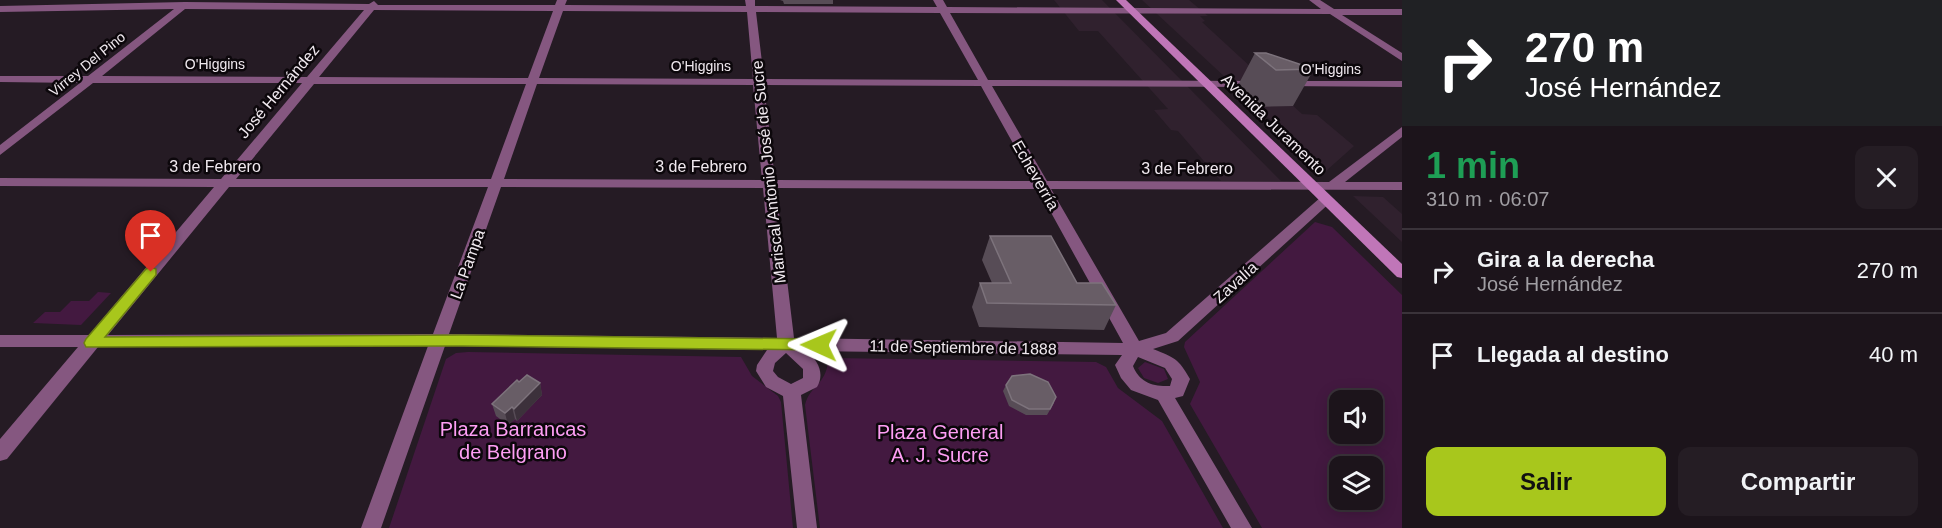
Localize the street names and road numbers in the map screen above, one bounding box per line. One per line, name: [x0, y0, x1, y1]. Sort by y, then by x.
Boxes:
street label: Virrey Del Pino: [46, 28, 128, 100]
street label: José Hernández: [234, 41, 322, 141]
street label: O'Higgins: [185, 56, 245, 72]
street label: O'Higgins: [671, 58, 731, 74]
street label: Mariscal Antonio José de Sucre: [748, 60, 789, 284]
street label: O'Higgins: [1301, 61, 1361, 77]
street label: Avenida Juramento: [1218, 70, 1329, 178]
street label: Echeverría: [1009, 137, 1062, 213]
street label: 3 de Febrero: [169, 158, 261, 175]
street label: 3 de Febrero: [655, 158, 747, 175]
street label: 3 de Febrero: [1141, 160, 1233, 177]
street label: La Pampa: [447, 227, 488, 301]
street label: Zavalía: [1210, 258, 1261, 306]
street label: 11 de Septiembre de 1888: [869, 337, 1057, 358]

